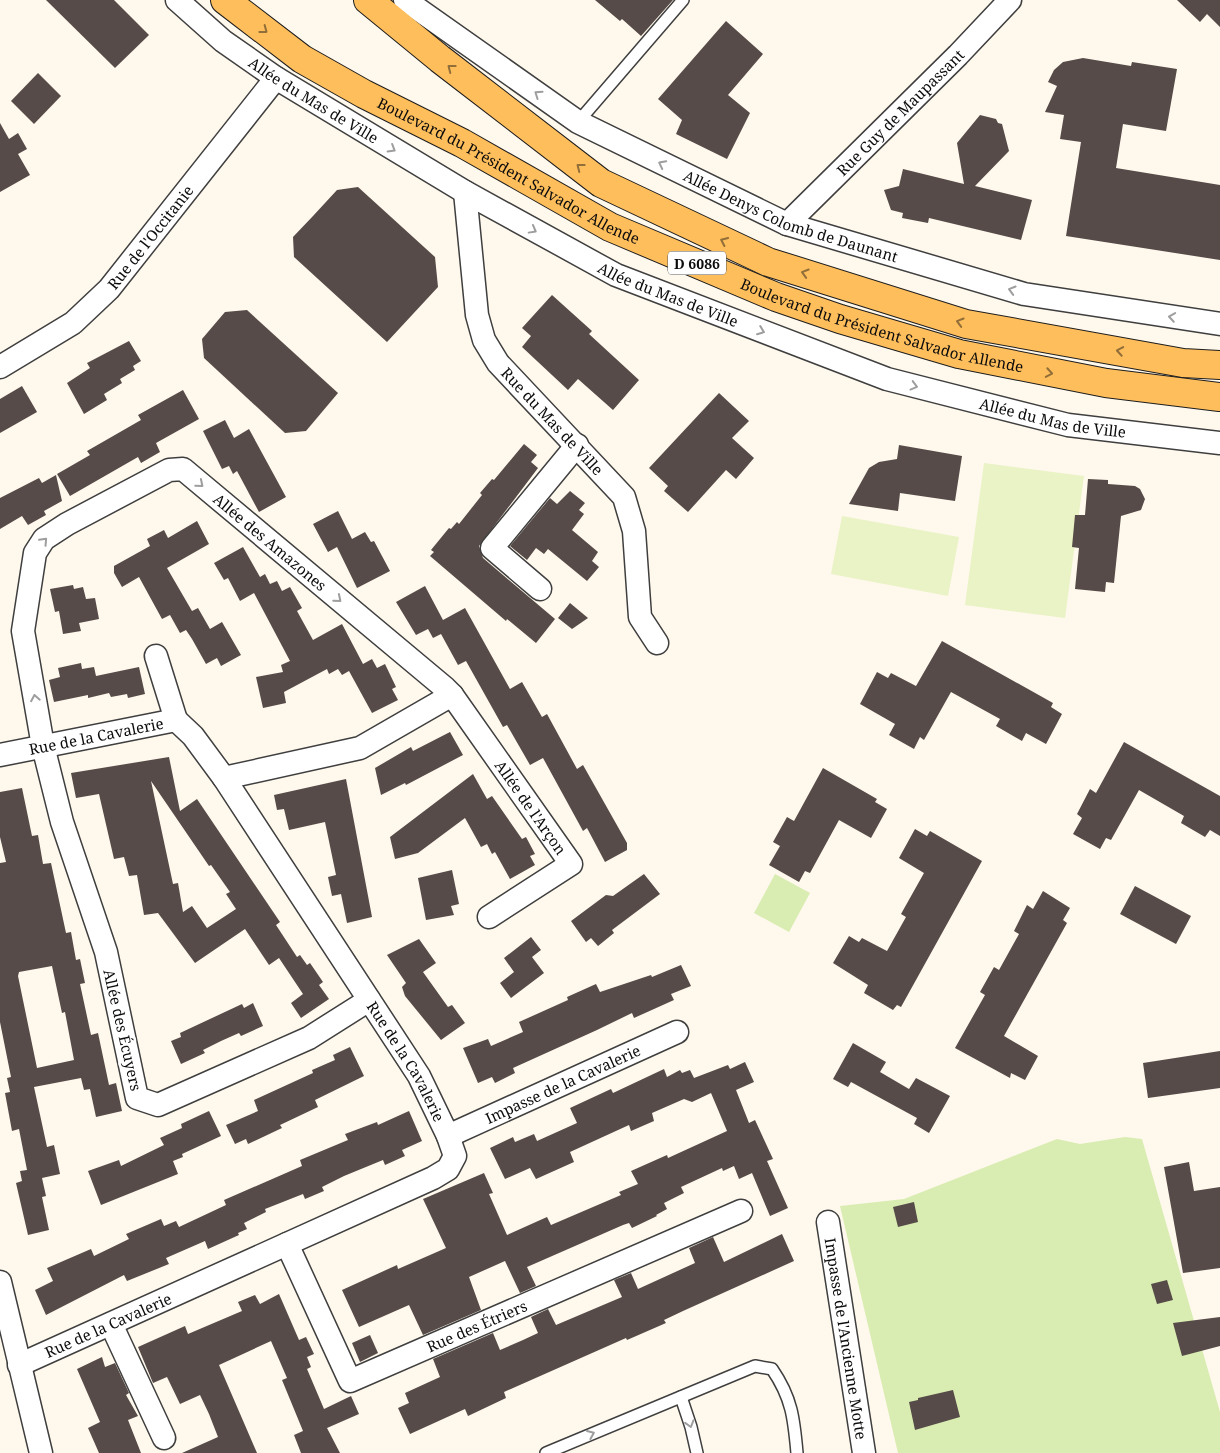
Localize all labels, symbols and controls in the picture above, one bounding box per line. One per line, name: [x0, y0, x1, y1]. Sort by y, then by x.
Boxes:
one-way arrow: [258, 24, 268, 33]
street label: Rue Guy de Maupassant: [832, 45, 968, 180]
street label: Allée du Mas de Ville: [245, 52, 382, 148]
one-way arrow: [448, 64, 457, 73]
one-way arrow: [534, 91, 544, 100]
street label: Boulevard du Président Salvador Allende: [374, 92, 643, 248]
one-way arrow: [387, 142, 396, 152]
one-way arrow: [658, 160, 667, 170]
one-way arrow: [577, 164, 586, 172]
street label: Allée Denys Colomb de Daunant: [680, 165, 900, 266]
street label: Rue de l'Occitanie: [103, 181, 197, 293]
one-way arrow: [528, 223, 537, 233]
one-way arrow: [720, 237, 729, 247]
road number: D 6086: [668, 252, 726, 274]
street label: Allée du Mas de Ville: [595, 257, 741, 331]
one-way arrow: [801, 269, 810, 279]
street label: Boulevard du Président Salvador Allende: [738, 273, 1025, 376]
one-way arrow: [1008, 286, 1016, 296]
one-way arrow: [1167, 313, 1176, 323]
one-way arrow: [957, 317, 965, 327]
one-way arrow: [757, 325, 765, 335]
one-way arrow: [1115, 347, 1124, 357]
street label: Rue du Mas de Ville: [497, 363, 608, 479]
one-way arrow: [1044, 367, 1053, 377]
one-way arrow: [910, 380, 918, 390]
street label: Allée du Mas de Ville: [977, 393, 1127, 442]
one-way arrow: [194, 478, 203, 486]
street label: Allée des Amazones: [209, 489, 331, 595]
one-way arrow: [39, 538, 48, 547]
one-way arrow: [332, 594, 341, 602]
one-way arrow: [30, 694, 40, 702]
street label: Rue de la Cavalerie: [27, 713, 165, 759]
street label: Allée de l'Arçon: [491, 756, 571, 859]
street label: Allée des Écuyers: [99, 967, 147, 1093]
street label: Rue de la Cavalerie: [363, 997, 449, 1125]
street label: Impasse de la Cavalerie: [482, 1040, 644, 1128]
street label: Impasse de l'Ancienne Motte: [821, 1236, 872, 1441]
street label: Rue de la Cavalerie: [41, 1288, 175, 1362]
street label: Rue des Étriers: [423, 1295, 530, 1357]
one-way arrow: [685, 1420, 695, 1428]
one-way arrow: [586, 1430, 595, 1441]

